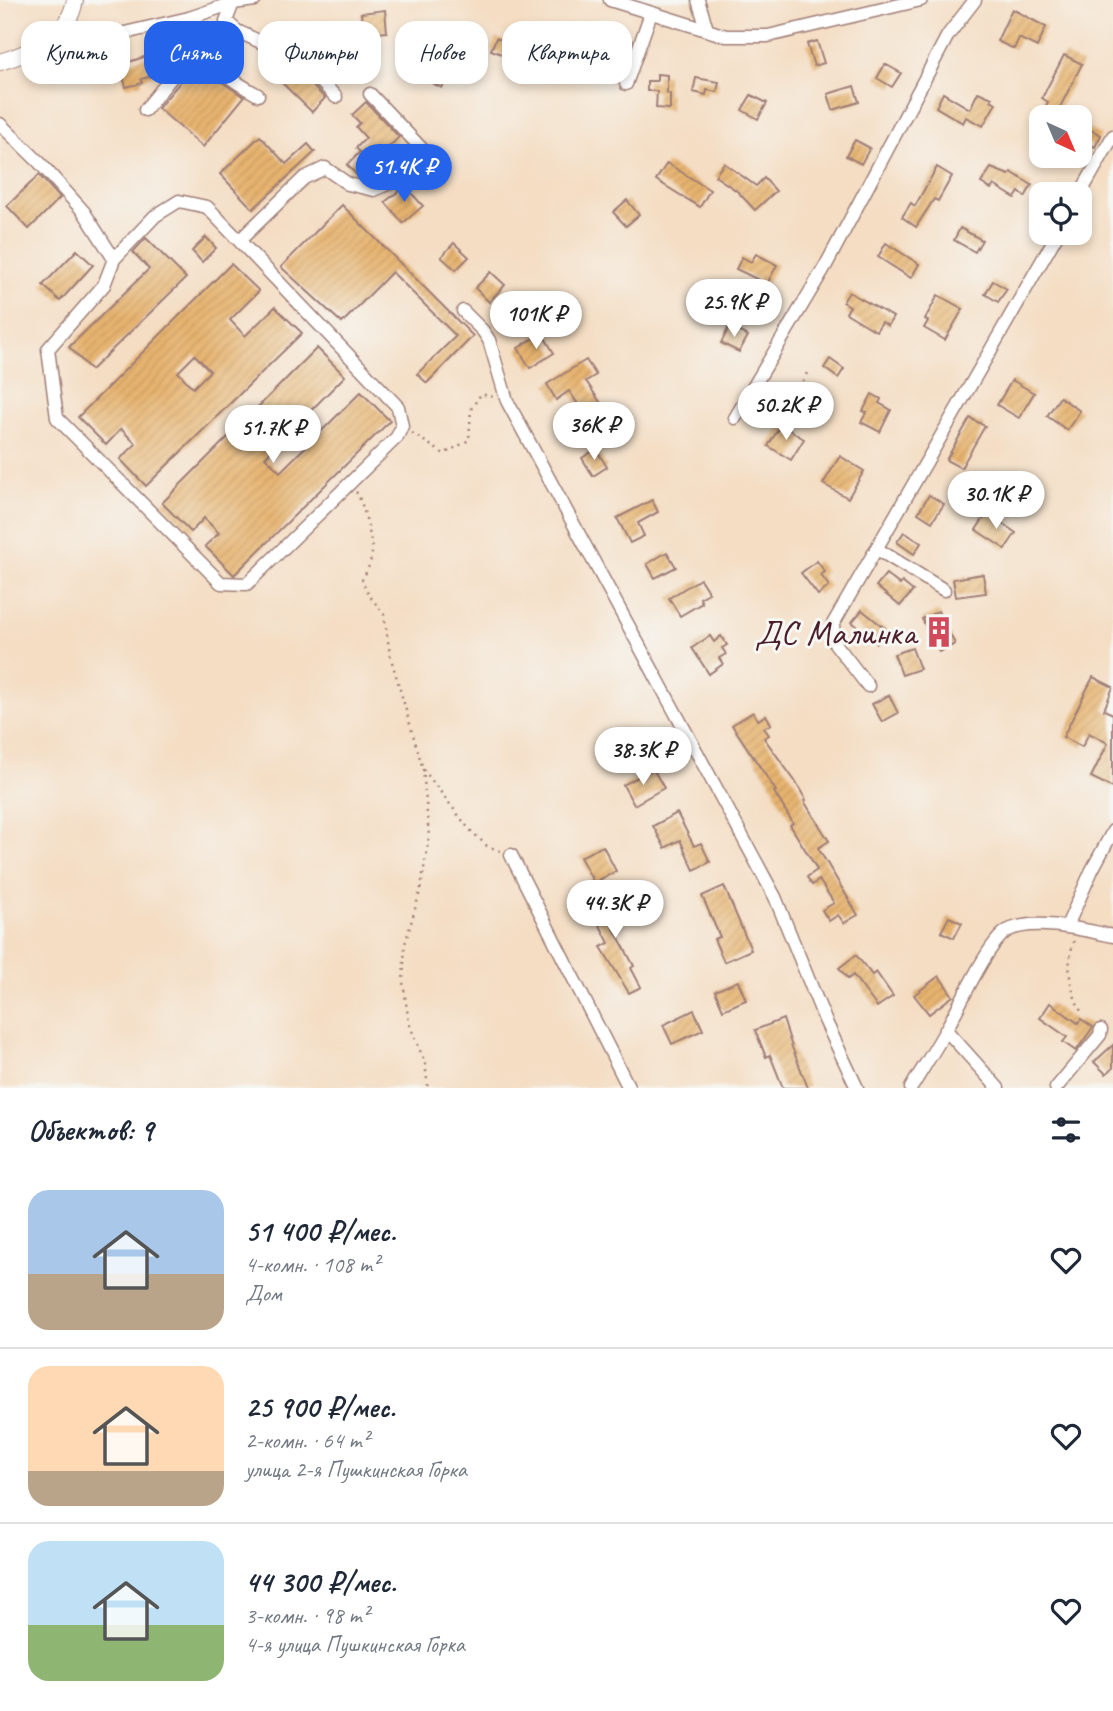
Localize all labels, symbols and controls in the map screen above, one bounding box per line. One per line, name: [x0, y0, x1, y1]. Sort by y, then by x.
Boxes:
chip: Купить: [21, 21, 130, 84]
chip: Снять: [144, 21, 244, 84]
chip: Фильтры: [258, 21, 381, 84]
chip: Новое: [395, 21, 488, 84]
chip: Квартира: [502, 21, 632, 84]
north arrow: [1029, 105, 1092, 168]
map controls: [1029, 105, 1092, 245]
pin: 51.4K ₽: [339, 144, 469, 204]
text: 51.4K ₽: [372, 152, 436, 181]
button: locate: [1029, 182, 1092, 245]
pin: 25.9K ₽: [669, 280, 799, 339]
text: 25.9K ₽: [702, 287, 766, 316]
pin: 101K ₽: [479, 292, 593, 351]
text: 101K ₽: [506, 299, 566, 328]
pin: 50.2K ₽: [721, 382, 851, 442]
text: 50.2K ₽: [754, 390, 818, 419]
pin: 36K ₽: [545, 402, 643, 462]
pin: 51.7K ₽: [208, 406, 338, 465]
text: 36K ₽: [569, 410, 619, 439]
text: 51.7K ₽: [241, 413, 305, 442]
pin: 30.1K ₽: [931, 472, 1061, 531]
text: 30.1K ₽: [964, 479, 1028, 508]
place label: ДС Малинка: [755, 610, 919, 655]
building icon: ДС Малинка: [922, 615, 956, 649]
pin: 38.3K ₽: [578, 728, 708, 787]
text: 38.3K ₽: [611, 735, 675, 764]
pin: 44.3K ₽: [550, 880, 680, 940]
text: 44.3K ₽: [583, 888, 647, 917]
text: Объектов: 9: [28, 1111, 153, 1149]
icon: filters: [1047, 1111, 1085, 1149]
text: 51 400 ₽/мес.: [245, 1212, 396, 1250]
icon: home: [84, 1218, 168, 1302]
icon: heart: [1047, 1241, 1085, 1279]
text: 4-комн. · 108 m²: [245, 1250, 379, 1279]
text: Дом: [245, 1279, 282, 1308]
text: 25 900 ₽/мес.: [245, 1388, 395, 1426]
icon: home: [84, 1394, 168, 1478]
icon: heart: [1047, 1417, 1085, 1455]
text: 2-комн. · 64 m²: [245, 1426, 369, 1455]
text: улица 2-я Пушкинская Горка: [245, 1455, 467, 1484]
text: 44 300 ₽/мес.: [245, 1563, 396, 1601]
icon: home: [84, 1569, 168, 1653]
icon: heart: [1047, 1592, 1085, 1630]
text: 3-комн. · 98 m²: [245, 1601, 369, 1630]
text: 4-я улица Пушкинская Горка: [245, 1630, 465, 1659]

